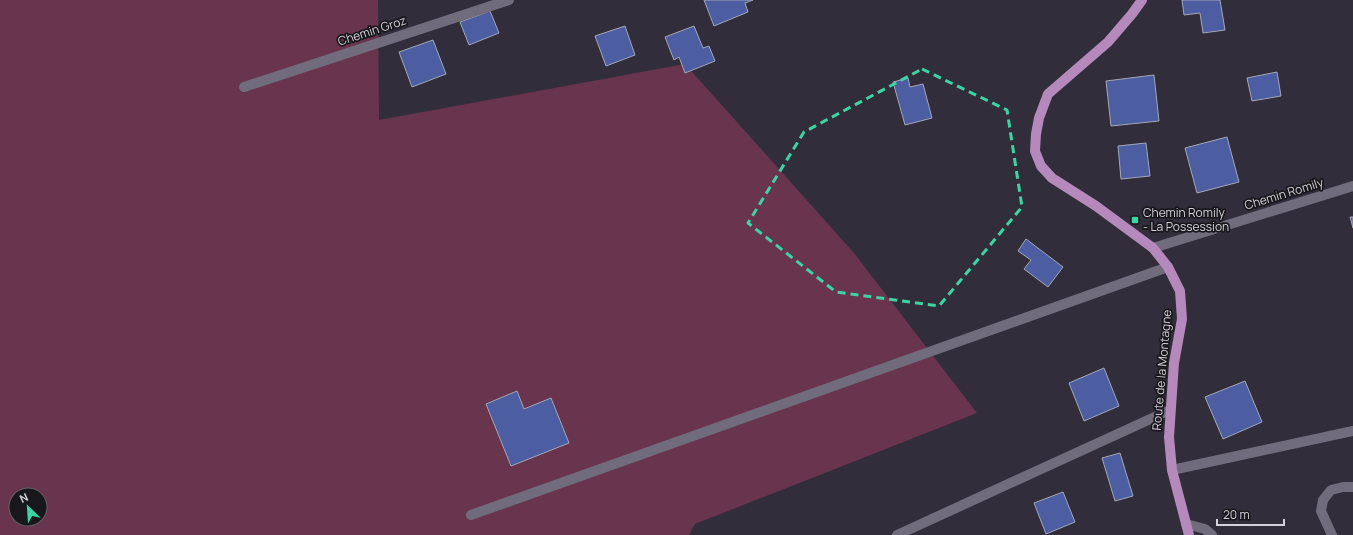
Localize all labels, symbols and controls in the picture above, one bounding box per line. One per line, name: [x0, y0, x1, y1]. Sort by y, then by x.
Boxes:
street label: Chemin Groz: [335, 11, 408, 50]
street label: Chemin Romily: [1242, 173, 1326, 214]
place label: Chemin Romily - La Possession: [1143, 204, 1229, 235]
marker: Chemin Romily - La Possession: [1130, 215, 1140, 225]
street label: Route de la Montagne: [1148, 309, 1175, 431]
north arrow: [8, 487, 48, 527]
text: N: [17, 489, 30, 506]
scale bar: [1217, 501, 1284, 527]
text: 20 m: [1223, 506, 1250, 523]

